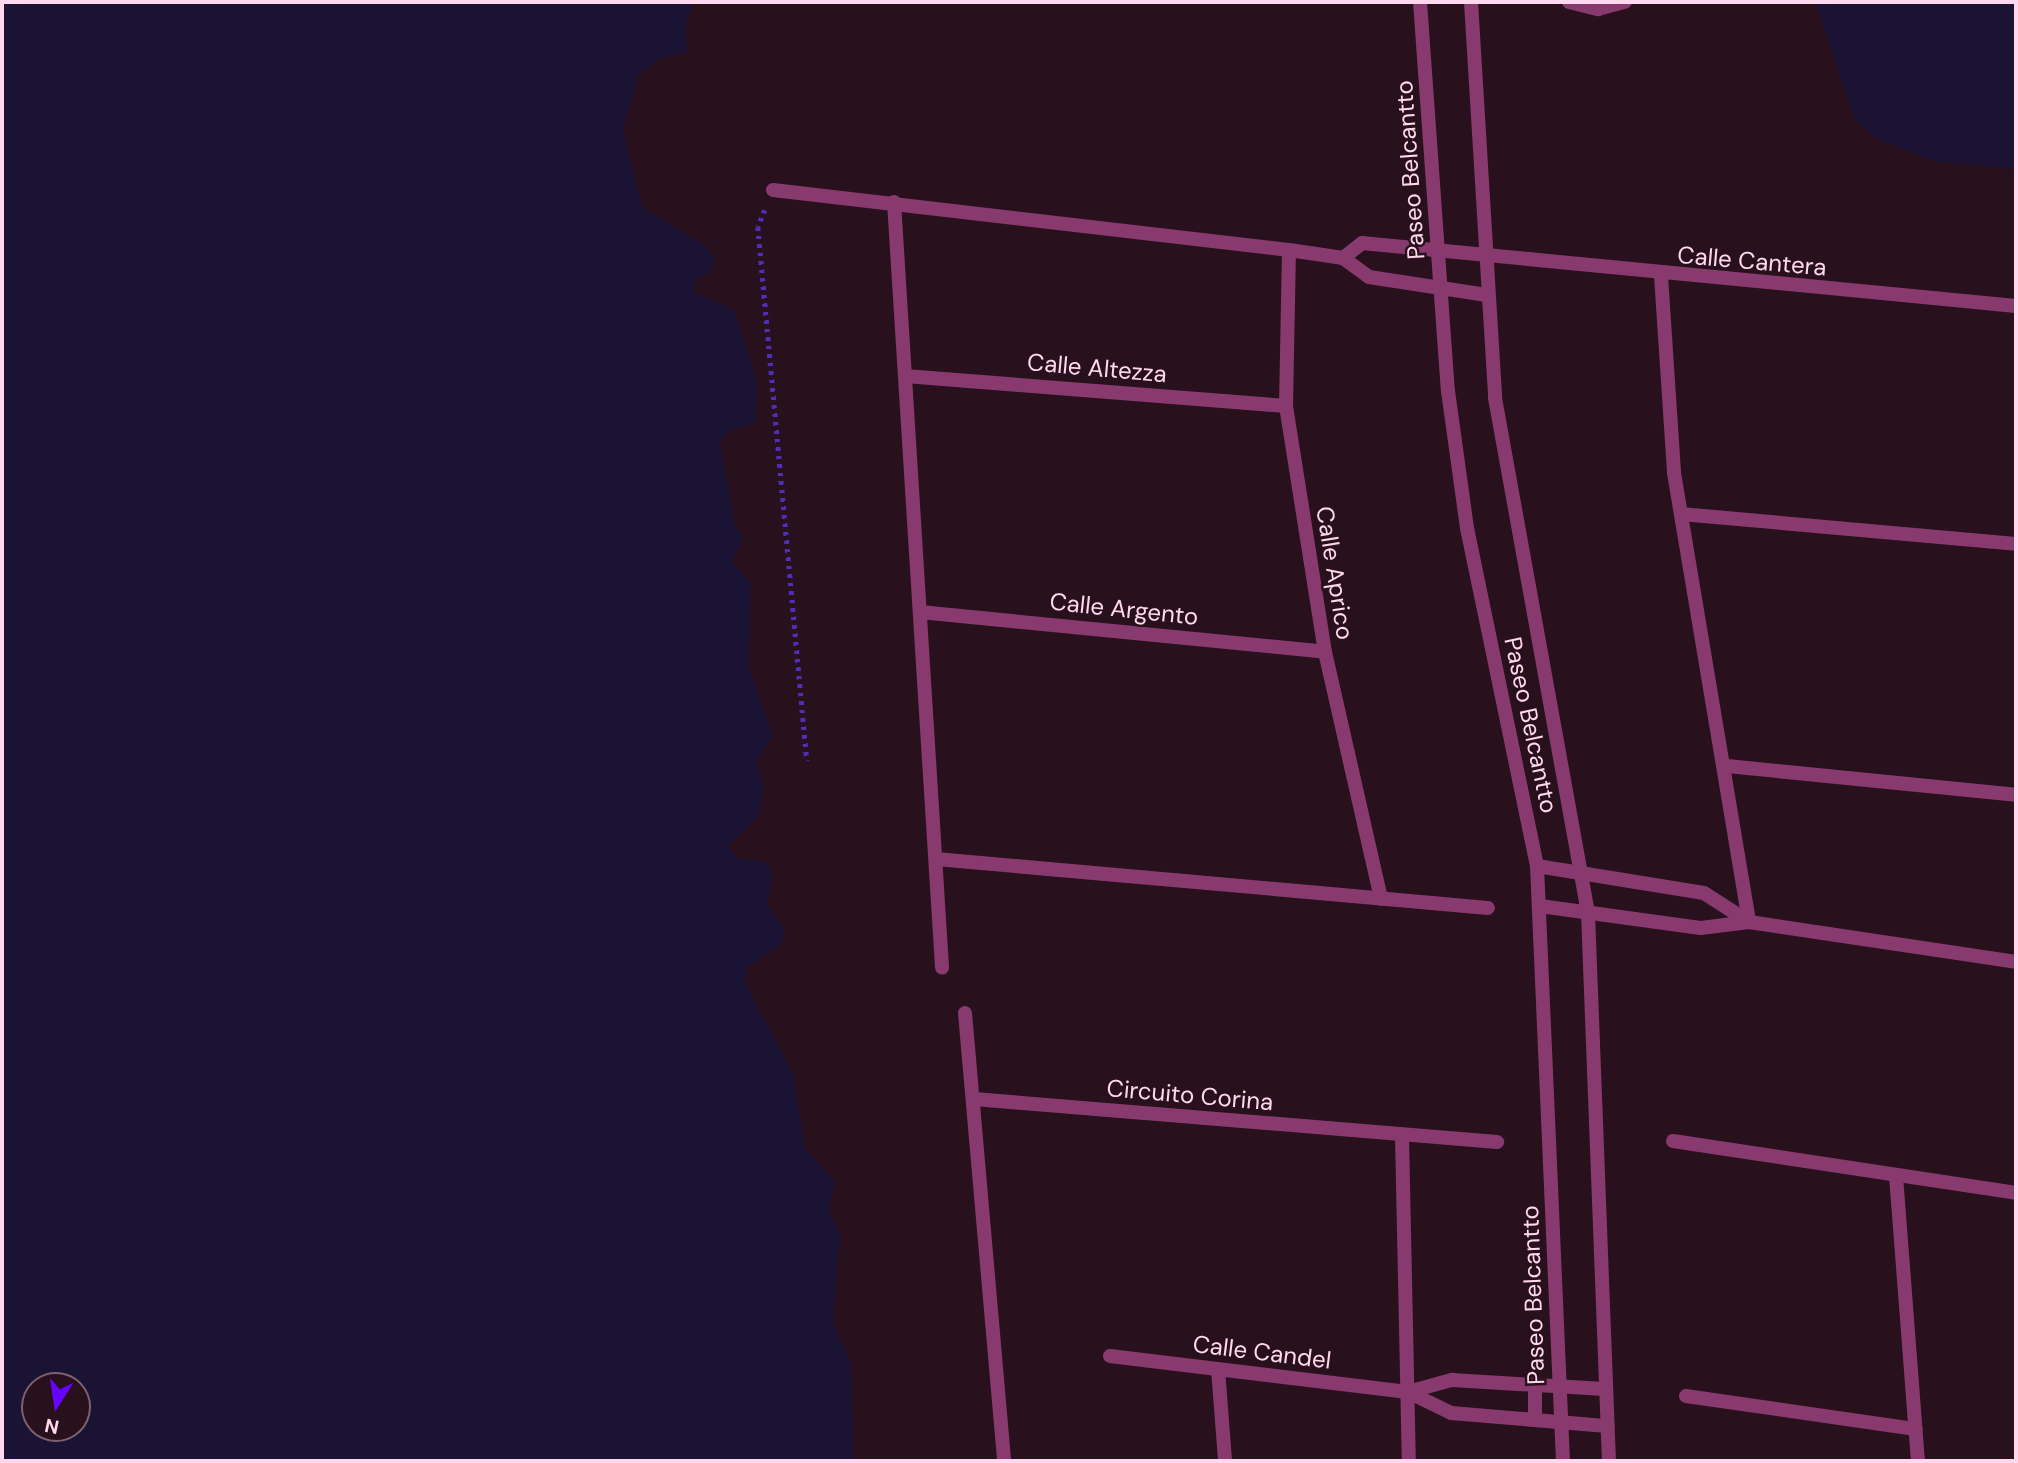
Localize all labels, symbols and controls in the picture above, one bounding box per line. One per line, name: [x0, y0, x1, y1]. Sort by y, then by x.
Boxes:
street label: Paseo Belcantto: [1389, 79, 1431, 261]
street label: Calle Cantera: [1676, 240, 1828, 282]
street label: Calle Altezza: [1026, 348, 1168, 388]
street label: Calle Aprico: [1310, 504, 1360, 642]
street label: Calle Argento: [1048, 587, 1200, 631]
street label: Paseo Belcantto: [1498, 634, 1564, 816]
street label: Circuito Corina: [1105, 1073, 1275, 1117]
street label: Paseo Belcantto: [1515, 1205, 1551, 1385]
street label: Calle Candel: [1191, 1329, 1333, 1375]
north arrow: [21, 1372, 91, 1442]
text: N: [43, 1412, 61, 1440]

